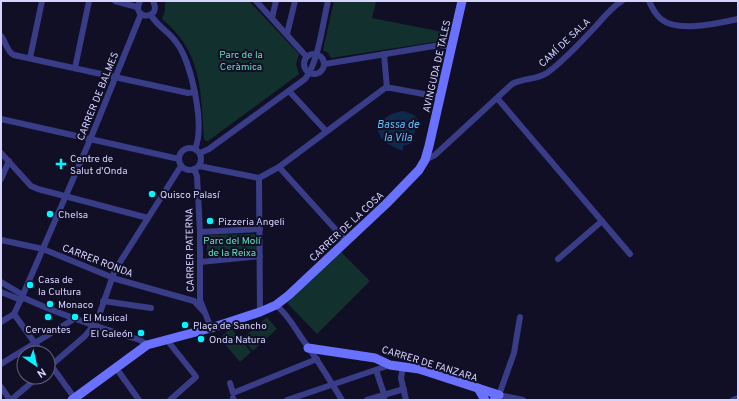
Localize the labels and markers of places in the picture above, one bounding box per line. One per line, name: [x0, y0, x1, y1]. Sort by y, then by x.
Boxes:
place label: Centre de Salut d'Onda: [70, 153, 127, 178]
marker: Centre de Salut d'Onda: [55, 158, 67, 170]
marker: Quisco Palasí: [147, 189, 157, 199]
place label: Quisco Palasí: [160, 189, 221, 202]
marker: Chelsa: [45, 209, 55, 219]
place label: Chelsa: [58, 209, 88, 222]
marker: Pizzeria Angeli: [205, 216, 215, 226]
place label: Pizzeria Angeli: [218, 216, 285, 229]
place label: Casa de la Cultura: [38, 274, 81, 299]
marker: Casa de la Cultura: [25, 280, 35, 290]
marker: Monaco: [45, 299, 55, 309]
place label: Monaco: [58, 299, 94, 312]
marker: Cervantes: [43, 312, 53, 322]
marker: El Musical: [70, 312, 80, 322]
place label: El Musical: [83, 312, 128, 325]
marker: Plaça de Sancho: [180, 320, 190, 330]
place label: Plaça de Sancho: [193, 320, 267, 333]
place label: Cervantes: [25, 324, 71, 337]
place label: El Galeón: [91, 328, 133, 341]
marker: El Galeón: [136, 328, 146, 338]
marker: Onda Natura: [196, 334, 206, 344]
place label: Onda Natura: [209, 334, 265, 347]

